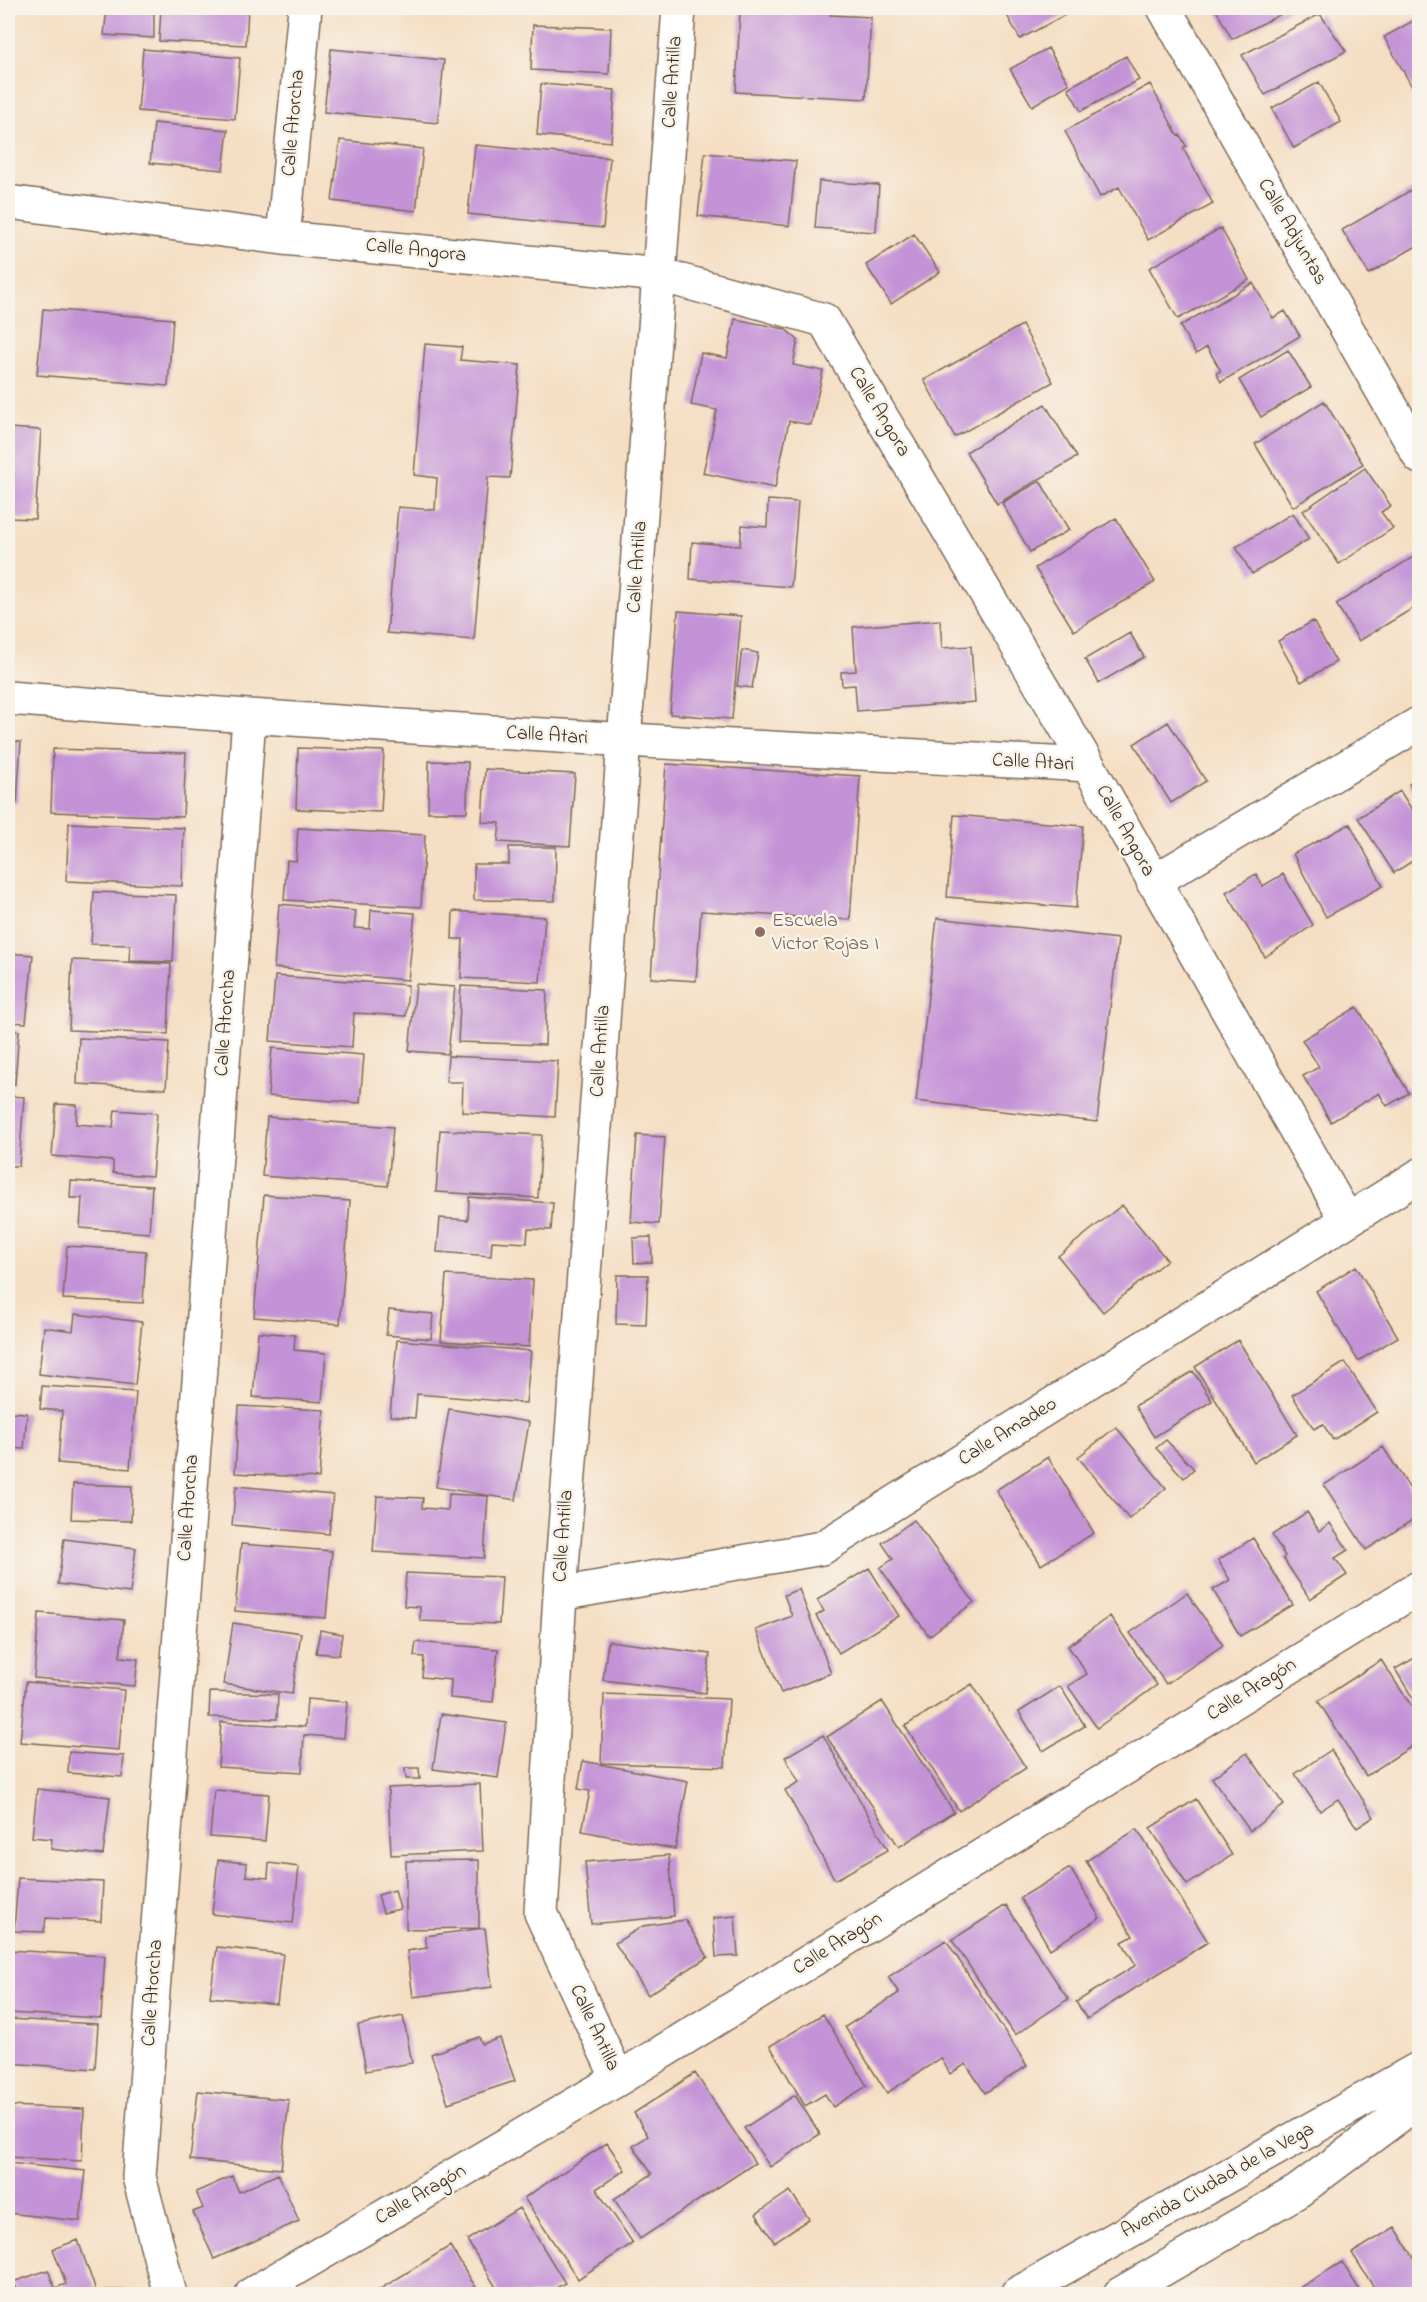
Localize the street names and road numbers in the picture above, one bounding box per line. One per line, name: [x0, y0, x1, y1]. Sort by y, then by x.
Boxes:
street label: Calle Antilla: [655, 35, 691, 129]
street label: Calle Atorcha: [275, 68, 313, 178]
street label: Calle Adjuntas: [1250, 173, 1334, 291]
street label: Calle Angora: [364, 231, 468, 272]
street label: Calle Angora: [840, 361, 917, 463]
street label: Calle Antilla: [620, 520, 656, 614]
street label: Calle Atari: [505, 719, 589, 753]
street label: Calle Atari: [991, 746, 1075, 780]
street label: Calle Angora: [1087, 780, 1162, 883]
street label: Calle Atorcha: [208, 968, 244, 1078]
street label: Calle Antilla: [583, 1004, 619, 1098]
street label: Calle Amadeo: [953, 1390, 1063, 1474]
street label: Calle Atorcha: [171, 1453, 207, 1563]
street label: Calle Antilla: [546, 1489, 582, 1583]
street label: Calle Aragón: [1201, 1651, 1303, 1730]
street label: Calle Aragón: [787, 1905, 889, 1984]
street label: Calle Atorcha: [135, 1938, 171, 2048]
street label: Calle Antilla: [561, 1980, 627, 2076]
street label: Avenida Ciudad de la Vega: [1116, 2116, 1320, 2247]
street label: Calle Aragón: [370, 2157, 473, 2234]

